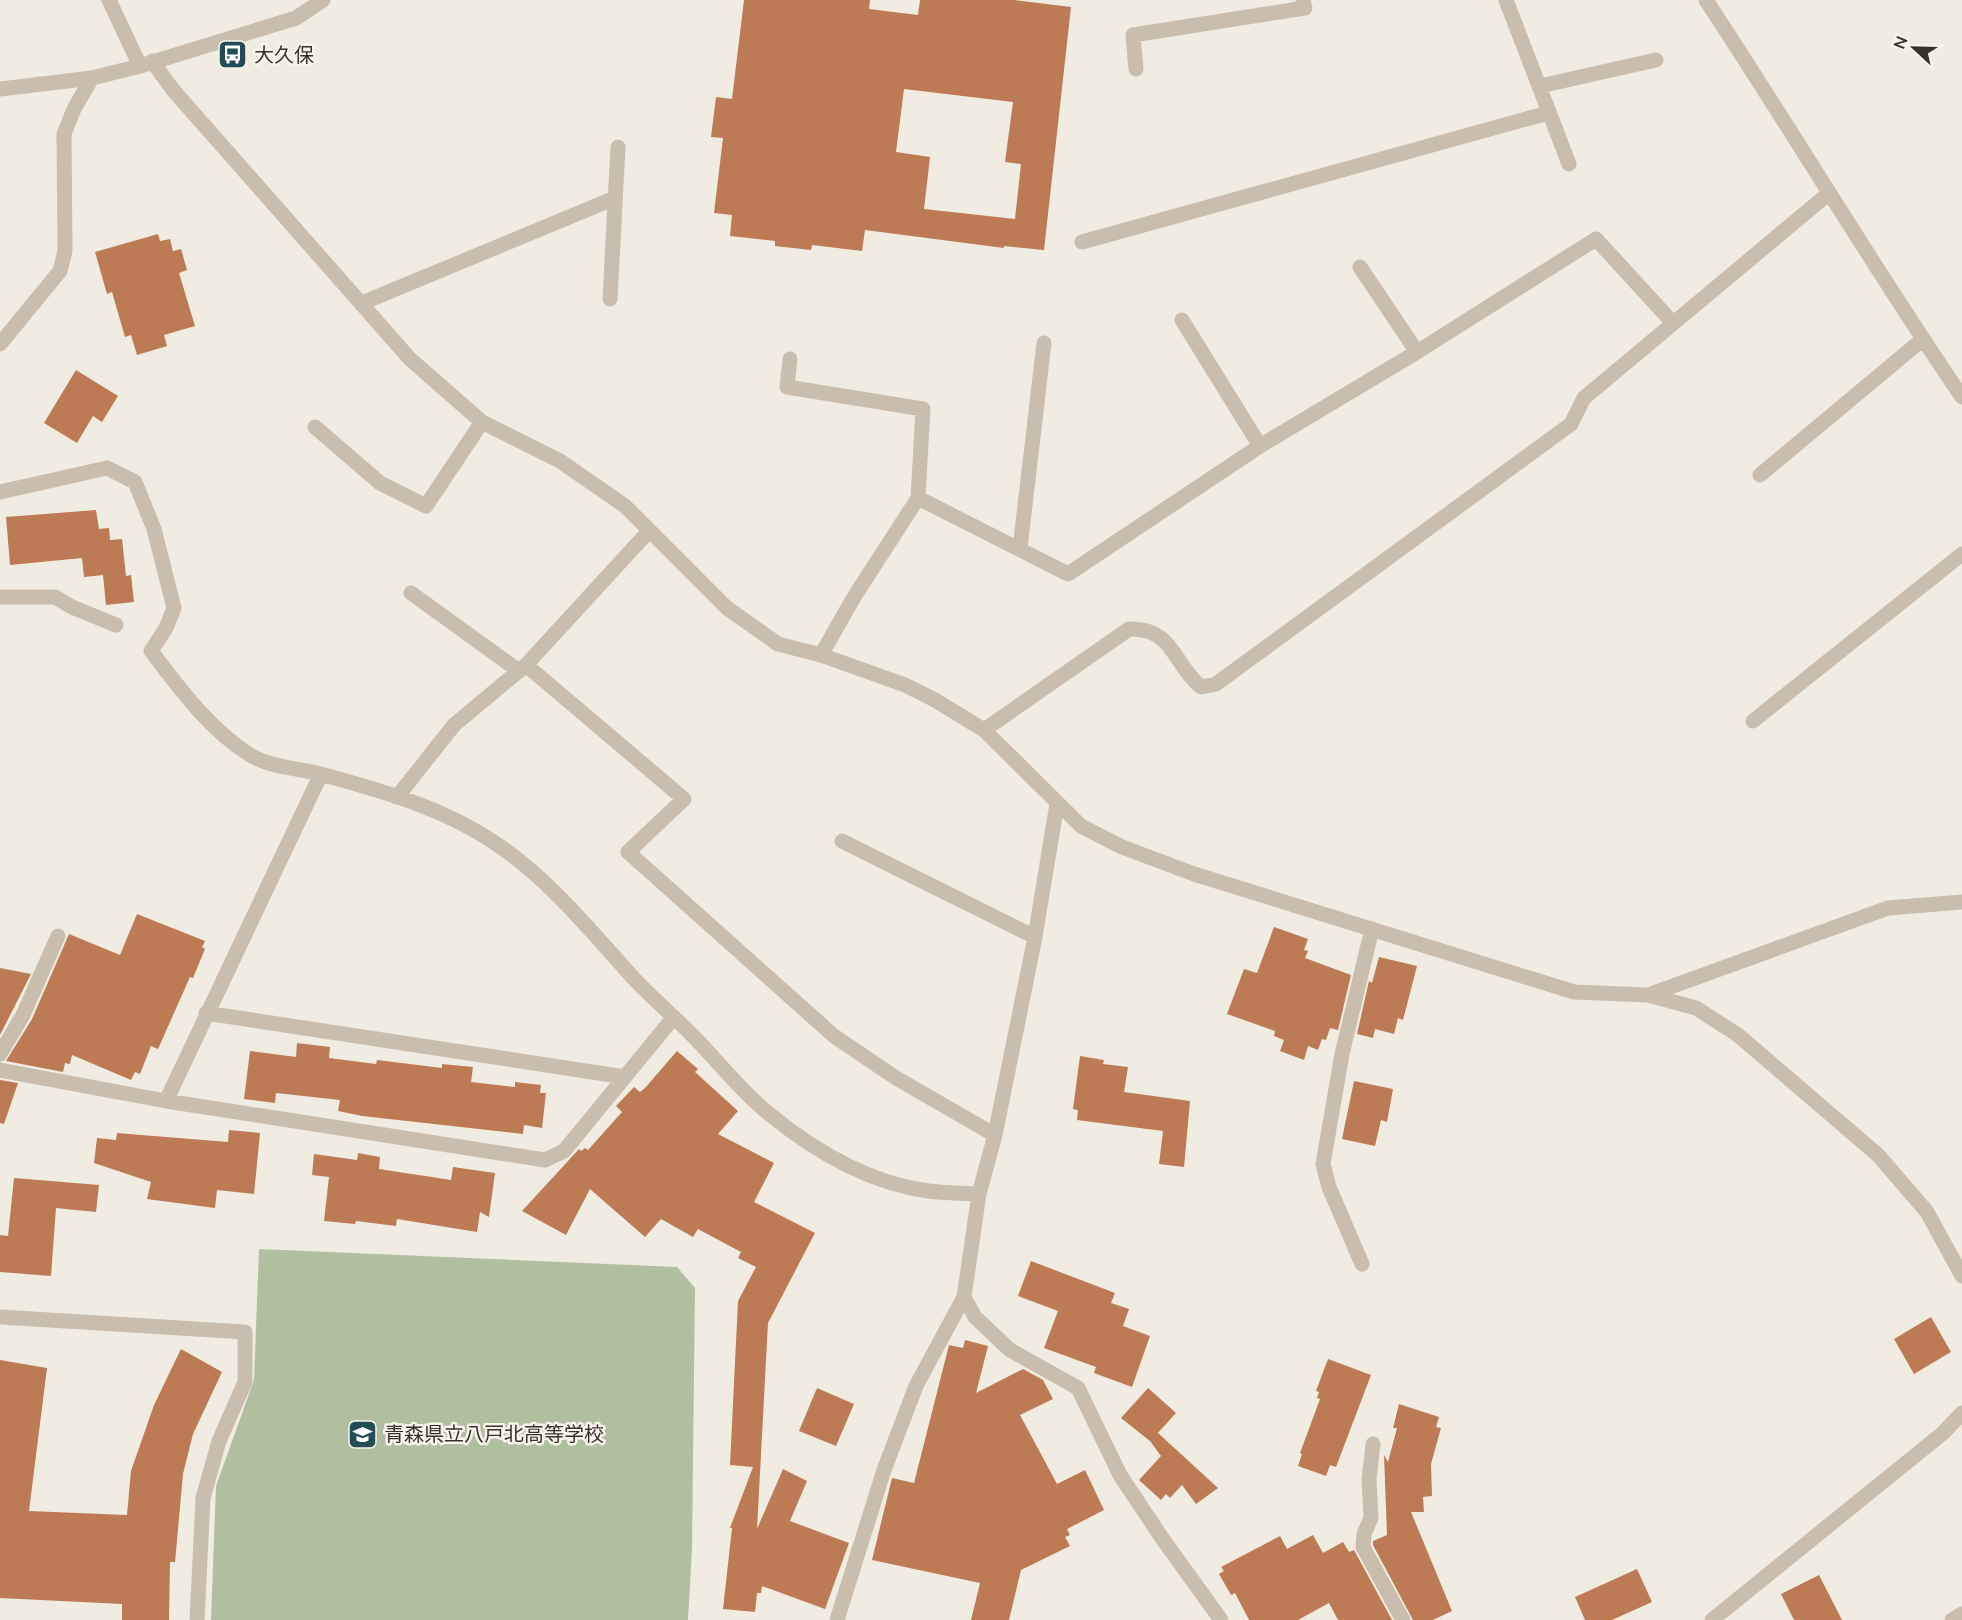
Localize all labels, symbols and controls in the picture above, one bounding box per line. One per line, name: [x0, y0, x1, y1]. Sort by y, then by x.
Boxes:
north arrow: [1884, 18, 1944, 78]
text: N: [1889, 33, 1913, 52]
bus stop icon: 大久保: [217, 39, 249, 71]
place label: 大久保: [254, 42, 314, 69]
school or university icon: 青森県立八戸北高等学校: [347, 1418, 379, 1450]
place label: 青森県立八戸北高等学校: [384, 1421, 604, 1448]

